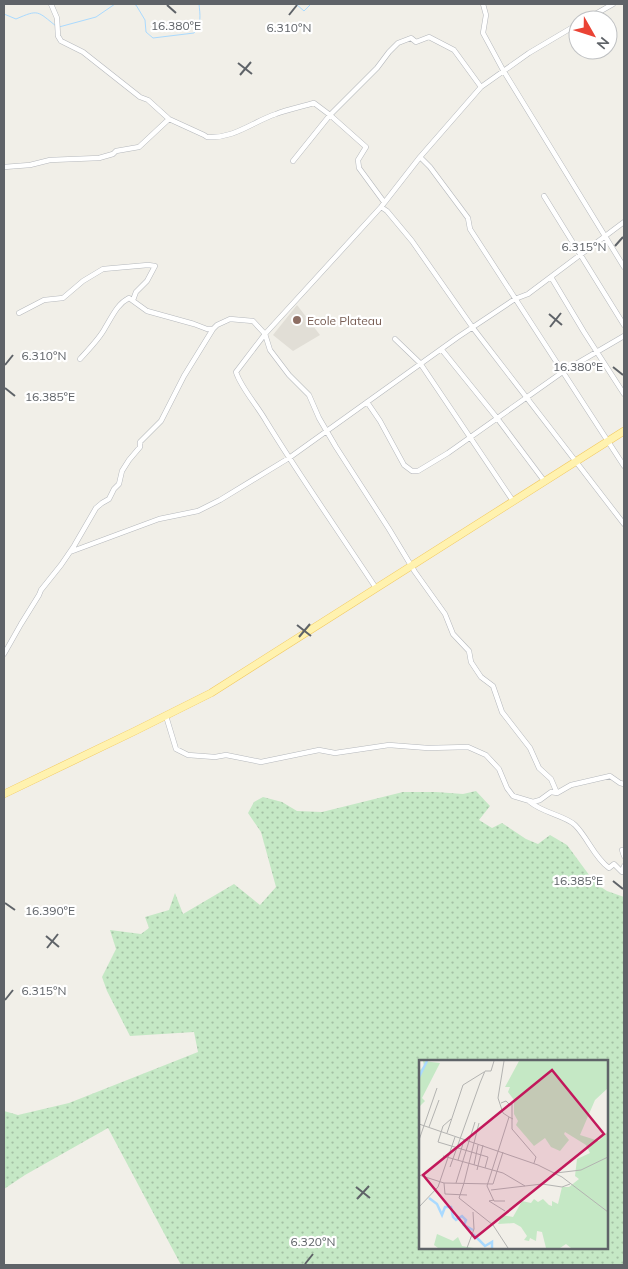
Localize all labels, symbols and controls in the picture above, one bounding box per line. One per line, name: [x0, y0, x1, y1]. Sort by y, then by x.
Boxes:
north arrow: [568, 10, 618, 60]
text: 16.380°E: [151, 18, 201, 33]
text: 6.310°N: [267, 20, 311, 35]
text: N: [593, 33, 613, 53]
text: 6.315°N: [562, 239, 606, 254]
place label: Ecole Plateau: [307, 313, 382, 328]
marker: Ecole Plateau: [291, 314, 303, 326]
text: 6.310°N: [22, 348, 66, 363]
text: 16.380°E: [553, 359, 603, 374]
text: 16.385°E: [25, 389, 75, 404]
text: 16.385°E: [553, 873, 603, 888]
text: 16.390°E: [25, 903, 75, 918]
text: 6.315°N: [22, 983, 66, 998]
inset map: [419, 1060, 608, 1249]
text: 6.320°N: [291, 1234, 335, 1249]

